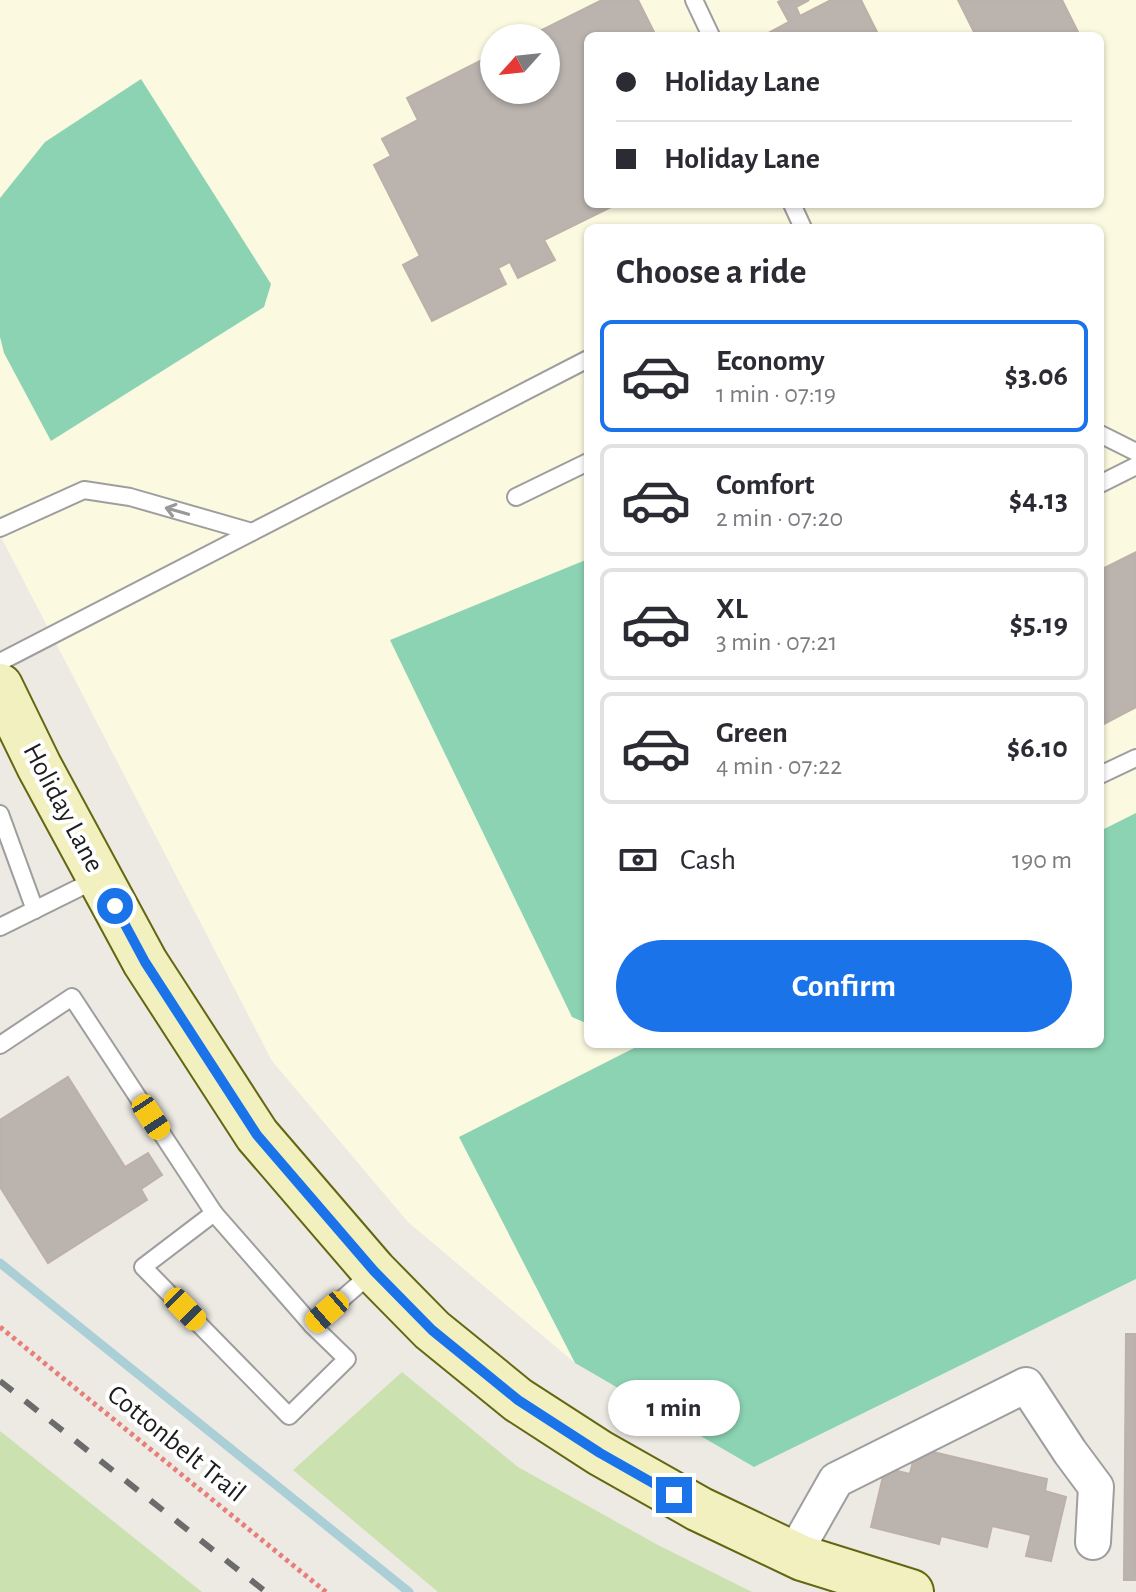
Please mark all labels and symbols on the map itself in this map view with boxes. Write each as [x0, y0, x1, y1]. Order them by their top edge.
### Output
north arrow [480, 24, 560, 104]
one-way arrow [165, 503, 191, 518]
street label: Holiday Lane [17, 739, 109, 877]
route start [97, 888, 133, 924]
car [128, 1090, 174, 1144]
car [160, 1283, 210, 1335]
car [301, 1287, 353, 1337]
callout: 1 min [608, 1379, 740, 1435]
street label: Cottonbelt Trail [102, 1380, 250, 1508]
route end [656, 1477, 692, 1513]

